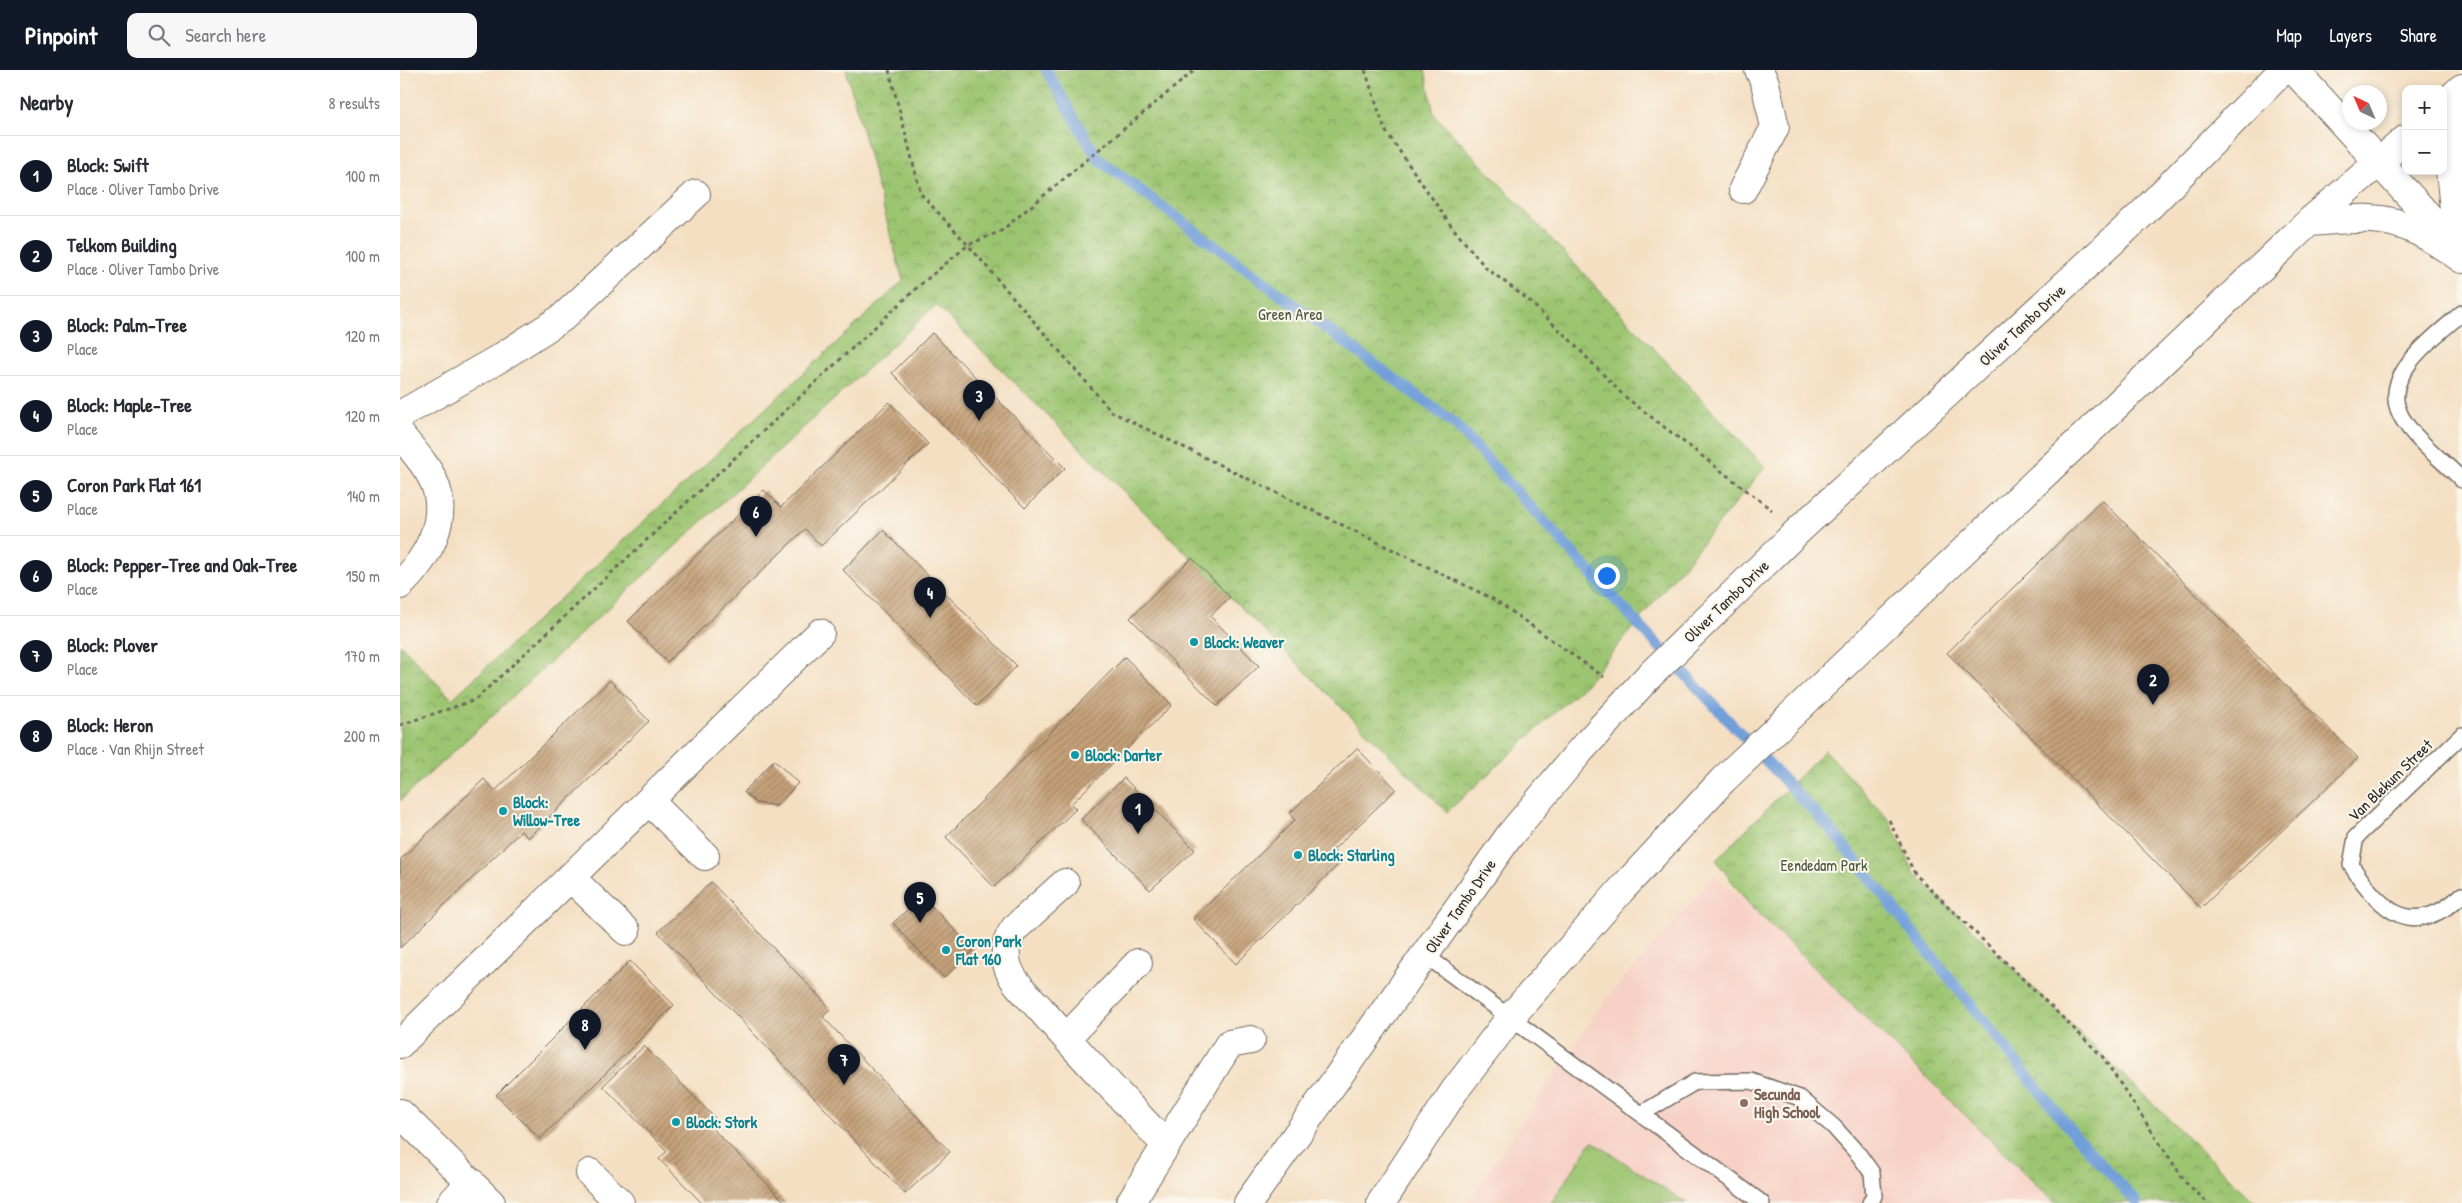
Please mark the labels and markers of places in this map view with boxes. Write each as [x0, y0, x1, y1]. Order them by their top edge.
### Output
pin: 3 [963, 380, 995, 421]
pin: 6 [740, 496, 772, 537]
pin: 4 [914, 577, 946, 618]
place label: Block: Weaver [1204, 631, 1285, 653]
marker: Block: Weaver [1188, 636, 1200, 648]
pin: 2 [2137, 664, 2169, 705]
place label: Block: Darter [1085, 744, 1163, 766]
marker: Block: Darter [1069, 749, 1081, 761]
place label: Block: Willow-Tree [513, 791, 581, 831]
pin: 1 [1122, 793, 1154, 834]
marker: Block: Willow-Tree [497, 805, 509, 817]
place label: Block: Starling [1308, 844, 1395, 867]
marker: Block: Starling [1292, 849, 1304, 861]
pin: 5 [904, 882, 936, 923]
place label: Coron Park Flat 160 [955, 930, 1022, 970]
marker: Coron Park Flat 160 [940, 944, 952, 956]
pin: 8 [569, 1009, 601, 1050]
pin: 7 [828, 1044, 860, 1085]
place label: Secunda High School [1754, 1083, 1821, 1124]
marker: Secunda High School [1738, 1097, 1750, 1109]
place label: Block: Stork [686, 1111, 758, 1133]
marker: Block: Stork [670, 1116, 682, 1128]

